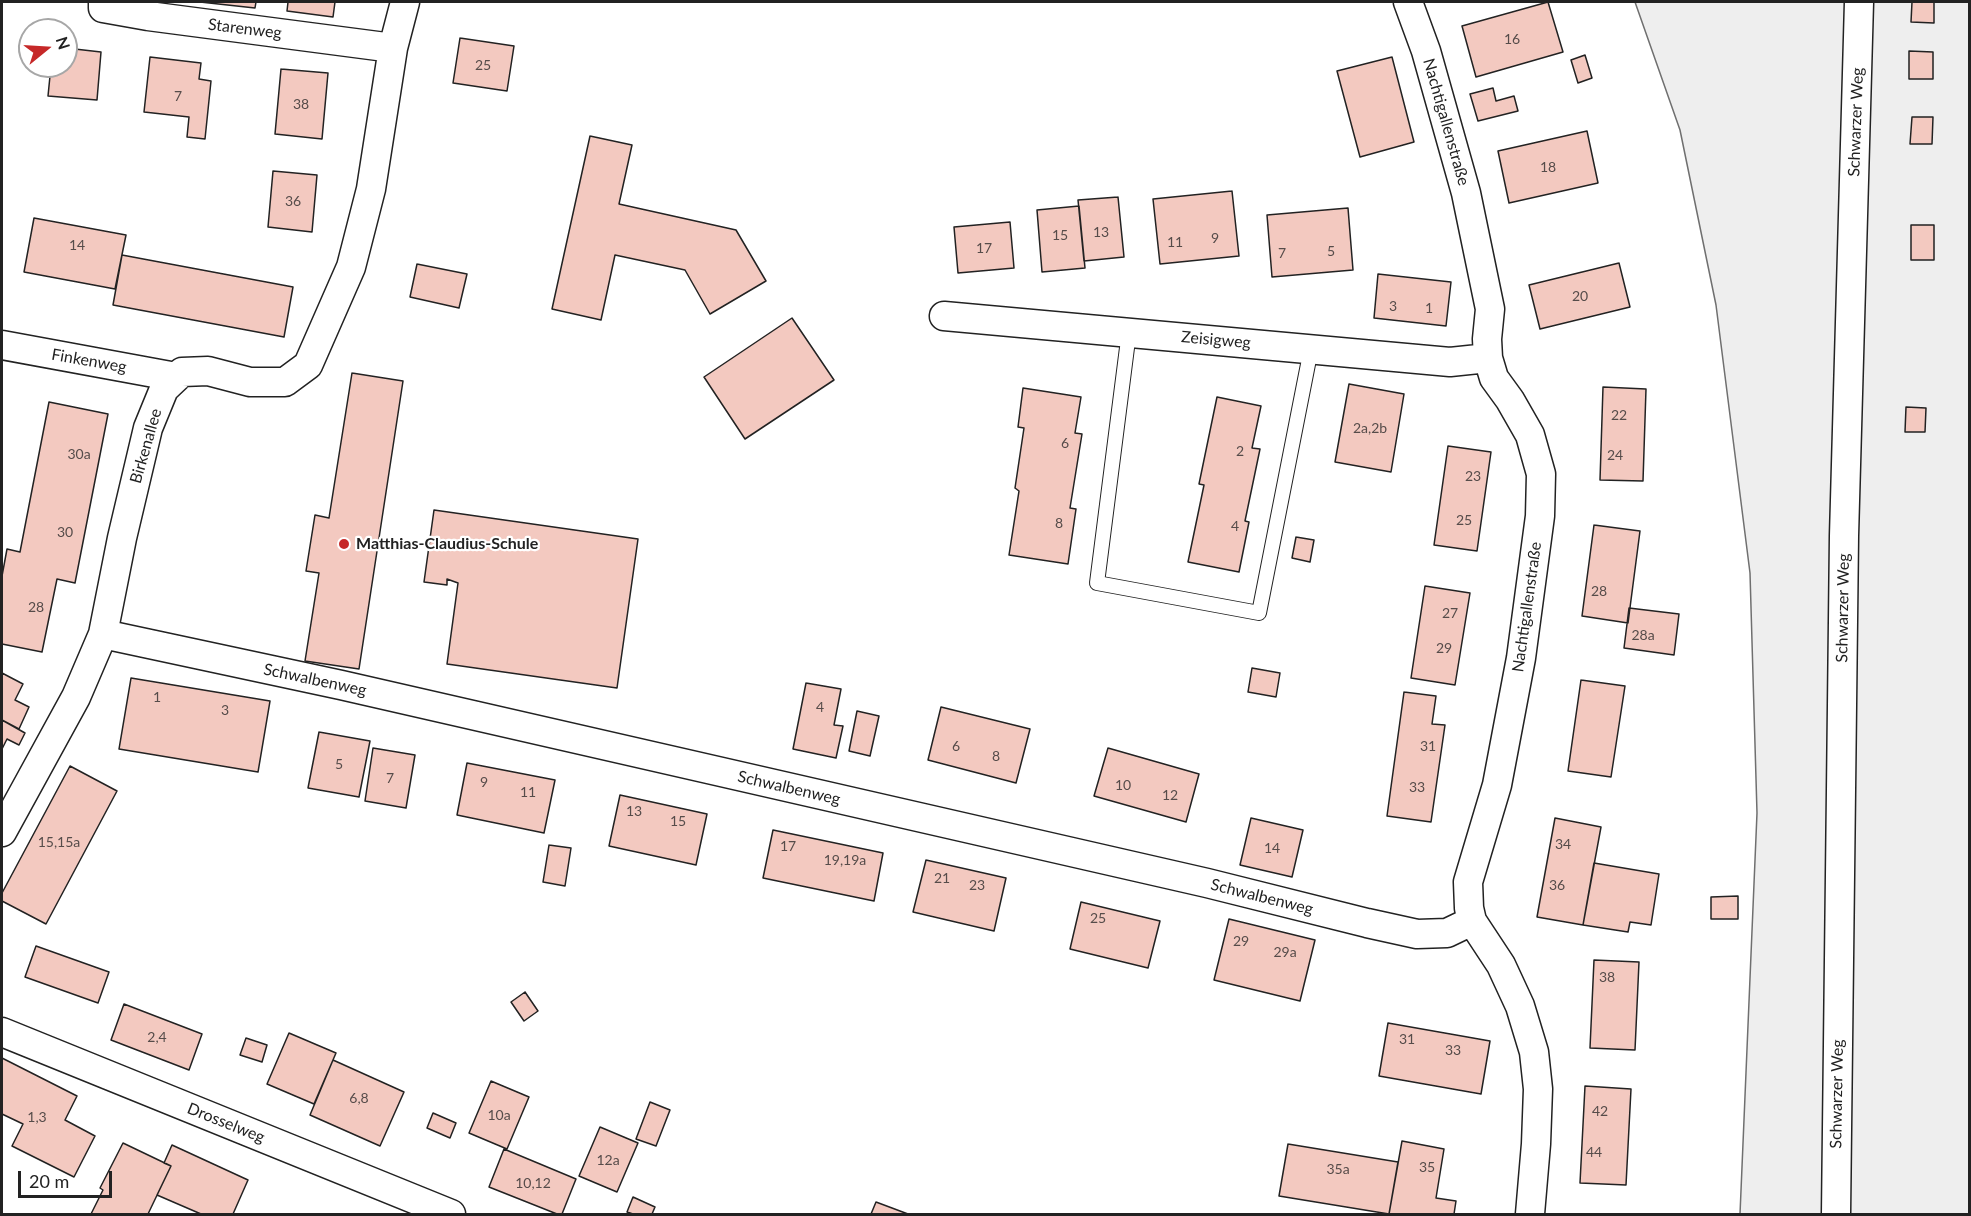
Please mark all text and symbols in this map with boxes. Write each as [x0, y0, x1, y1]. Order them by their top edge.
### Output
street label: Starenweg [207, 15, 283, 43]
north arrow [18, 18, 78, 78]
house number: 16 [1504, 31, 1520, 47]
text: N [53, 34, 75, 52]
street label: Nachtigallenstraße [1419, 56, 1473, 188]
house number: 25 [475, 57, 491, 73]
street label: Schwarzer Weg [1844, 67, 1868, 177]
house number: 7 [174, 88, 182, 104]
house number: 38 [293, 96, 309, 112]
house number: 18 [1540, 159, 1556, 175]
house number: 36 [285, 193, 301, 209]
house number: 13 [1093, 224, 1109, 240]
house number: 15 [1052, 227, 1068, 243]
house number: 9 [1211, 230, 1219, 246]
house number: 11 [1167, 234, 1183, 250]
house number: 14 [69, 237, 85, 253]
house number: 17 [976, 240, 992, 256]
house number: 5 [1327, 243, 1335, 259]
house number: 7 [1278, 245, 1286, 261]
house number: 20 [1572, 288, 1588, 304]
house number: 3 [1389, 298, 1397, 314]
house number: 1 [1425, 300, 1433, 316]
street label: Zeisigweg [1180, 327, 1252, 353]
street label: Finkenweg [50, 345, 128, 377]
street label: Birkenallee [126, 406, 166, 486]
house number: 22 [1611, 407, 1627, 423]
house number: 2a,2b [1353, 420, 1387, 436]
house number: 6 [1061, 435, 1069, 451]
house number: 2 [1236, 443, 1244, 459]
house number: 30a [67, 446, 91, 462]
house number: 24 [1607, 447, 1623, 463]
house number: 23 [1465, 468, 1481, 484]
house number: 25 [1456, 512, 1472, 528]
house number: 8 [1055, 515, 1063, 531]
house number: 4 [1231, 518, 1239, 534]
house number: 30 [57, 524, 73, 540]
place label: Matthias-Claudius-Schule [356, 534, 538, 554]
marker: Matthias-Claudius-Schule [337, 537, 351, 551]
street label: Nachtigallenstraße [1508, 541, 1546, 673]
street label: Schwarzer Weg [1832, 553, 1854, 663]
house number: 28 [1591, 583, 1607, 599]
house number: 28 [28, 599, 44, 615]
house number: 27 [1442, 605, 1458, 621]
house number: 28a [1631, 627, 1655, 643]
house number: 29 [1436, 640, 1452, 656]
street label: Schwalbenweg [262, 660, 368, 700]
house number: 1 [153, 689, 161, 705]
house number: 4 [816, 699, 824, 715]
house number: 3 [221, 702, 229, 718]
house number: 6 [952, 738, 960, 754]
house number: 31 [1420, 738, 1436, 754]
house number: 8 [992, 748, 1000, 764]
house number: 5 [335, 756, 343, 772]
street label: Schwalbenweg [736, 767, 842, 809]
house number: 7 [386, 770, 394, 786]
house number: 9 [480, 774, 488, 790]
house number: 10 [1115, 777, 1131, 793]
house number: 33 [1409, 779, 1425, 795]
house number: 11 [520, 784, 536, 800]
house number: 12 [1162, 787, 1178, 803]
house number: 13 [626, 803, 642, 819]
house number: 15 [670, 813, 686, 829]
house number: 15,15a [38, 834, 80, 850]
house number: 34 [1555, 836, 1571, 852]
house number: 17 [780, 838, 796, 854]
house number: 14 [1264, 840, 1280, 856]
house number: 19,19a [824, 852, 866, 868]
house number: 21 [934, 870, 950, 886]
street label: Schwalbenweg [1209, 875, 1315, 919]
house number: 23 [969, 877, 985, 893]
house number: 36 [1549, 877, 1565, 893]
house number: 25 [1090, 910, 1106, 926]
house number: 29 [1233, 933, 1249, 949]
house number: 29a [1273, 944, 1297, 960]
house number: 38 [1599, 969, 1615, 985]
house number: 2,4 [147, 1029, 167, 1045]
house number: 31 [1399, 1031, 1415, 1047]
street label: Schwarzer Weg [1826, 1039, 1848, 1149]
house number: 33 [1445, 1042, 1461, 1058]
house number: 6,8 [349, 1090, 369, 1106]
street label: Drosselweg [184, 1099, 268, 1147]
house number: 42 [1592, 1103, 1608, 1119]
house number: 10a [487, 1107, 511, 1123]
house number: 1,3 [27, 1109, 47, 1125]
house number: 44 [1586, 1144, 1602, 1160]
house number: 12a [596, 1152, 620, 1168]
scale bar [21, 1159, 116, 1197]
house number: 35 [1419, 1159, 1435, 1175]
house number: 35a [1326, 1161, 1350, 1177]
text: 20 m [29, 1170, 69, 1192]
house number: 10,12 [515, 1175, 551, 1191]

